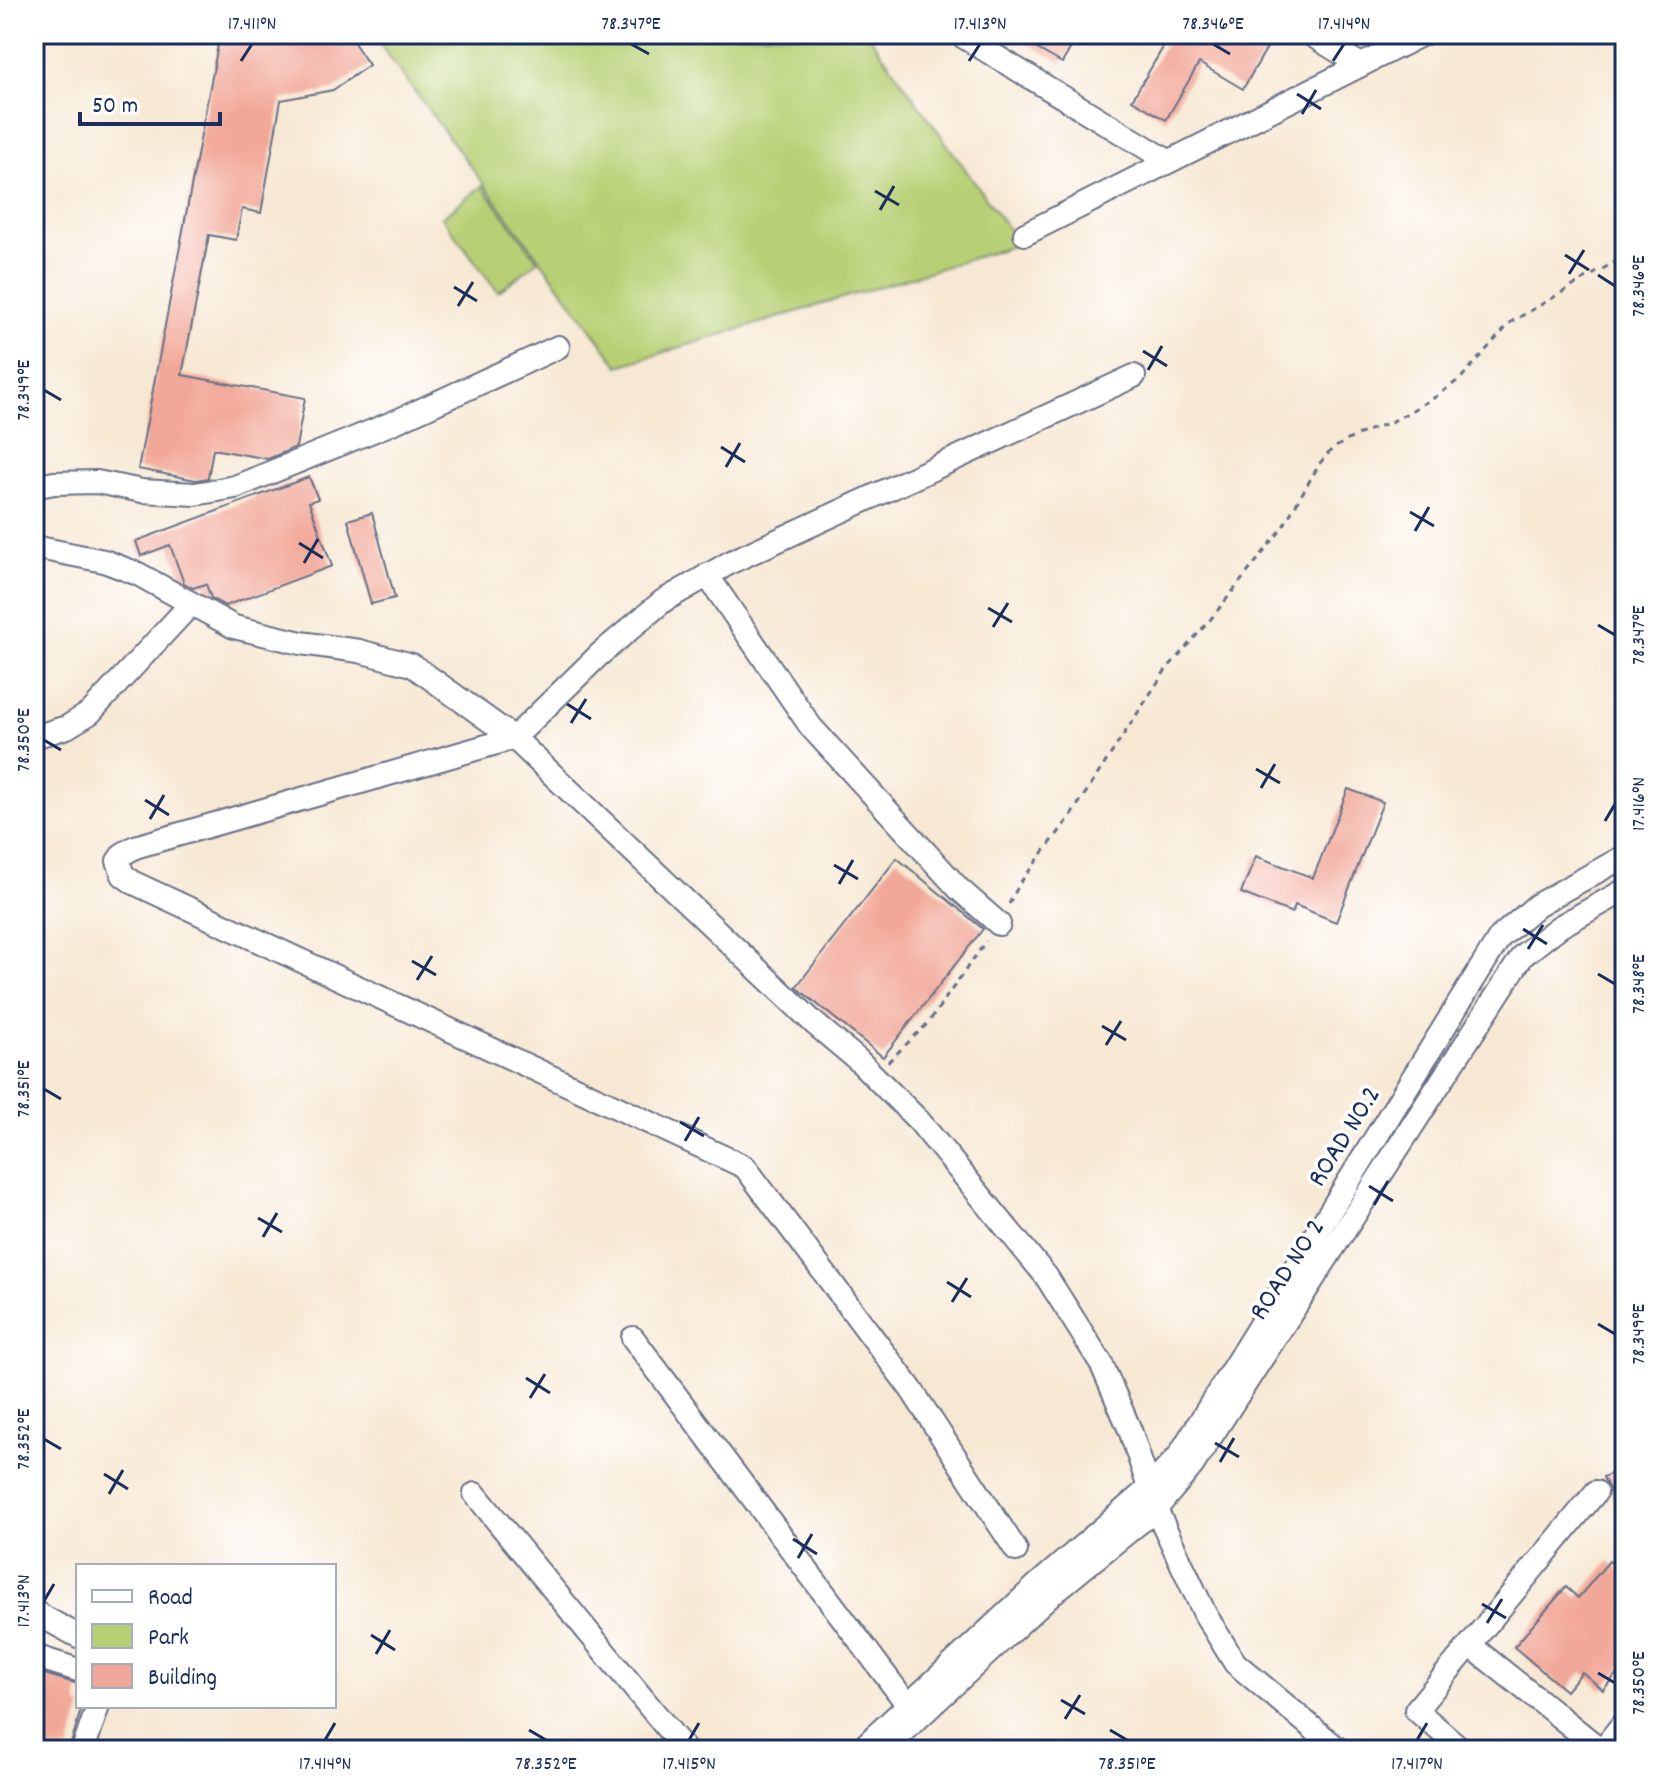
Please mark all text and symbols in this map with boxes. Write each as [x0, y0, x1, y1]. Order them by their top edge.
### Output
text: 17.411°N [228, 11, 276, 39]
text: 78.347°E [601, 11, 661, 39]
text: 17.413°N [953, 11, 1007, 39]
text: 78.346°E [1182, 11, 1244, 39]
text: 17.414°N [1318, 11, 1370, 39]
scale bar [80, 76, 220, 126]
text: 50 m [92, 90, 138, 124]
text: 78.346°E [1626, 255, 1654, 317]
text: 78.349°E [11, 360, 39, 420]
text: 78.347°E [1626, 605, 1654, 665]
text: 78.350°E [11, 708, 39, 772]
text: 17.416°N [1626, 777, 1654, 831]
text: 78.348°E [1626, 954, 1654, 1014]
text: 78.351°E [11, 1060, 39, 1118]
street label: ROAD NO.2 [1299, 1079, 1393, 1196]
street label: ROAD NO 2 [1241, 1212, 1337, 1330]
text: 78.349°E [1626, 1304, 1654, 1364]
text: 78.352°E [11, 1408, 39, 1470]
legend [76, 1564, 336, 1708]
text: 17.413°N [11, 1574, 39, 1628]
text: Road [148, 1582, 193, 1616]
text: Park [148, 1622, 189, 1656]
text: 78.350°E [1626, 1651, 1654, 1715]
text: Building [148, 1662, 217, 1696]
text: 17.414°N [299, 1751, 351, 1779]
text: 78.352°E [515, 1751, 577, 1779]
text: 17.415°N [662, 1751, 716, 1779]
text: 78.351°E [1098, 1751, 1156, 1779]
text: 17.417°N [1391, 1751, 1443, 1779]

